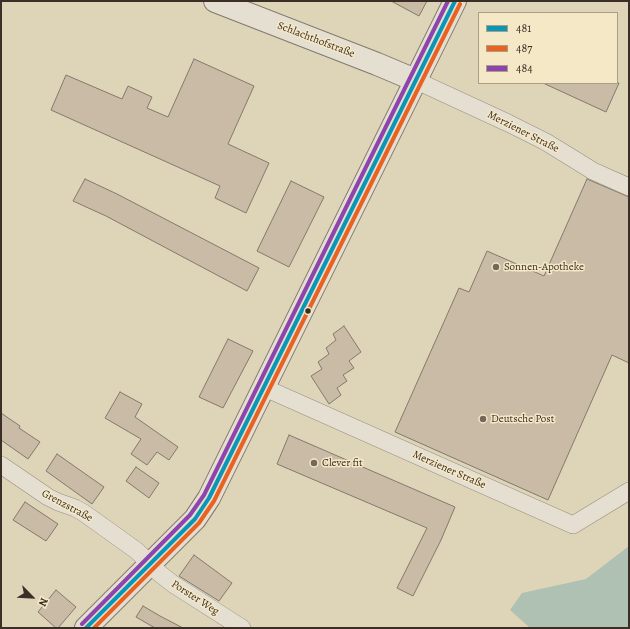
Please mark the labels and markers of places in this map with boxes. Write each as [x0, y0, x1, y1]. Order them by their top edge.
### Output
place label: Sonnen-Apotheke [504, 260, 584, 274]
marker: Sonnen-Apotheke [491, 262, 501, 272]
unlabelled marker [303, 306, 313, 316]
place label: Deutsche Post [491, 412, 554, 426]
marker: Deutsche Post [478, 414, 488, 424]
place label: Clever fit [322, 456, 363, 470]
marker: Clever fit [309, 458, 319, 468]

